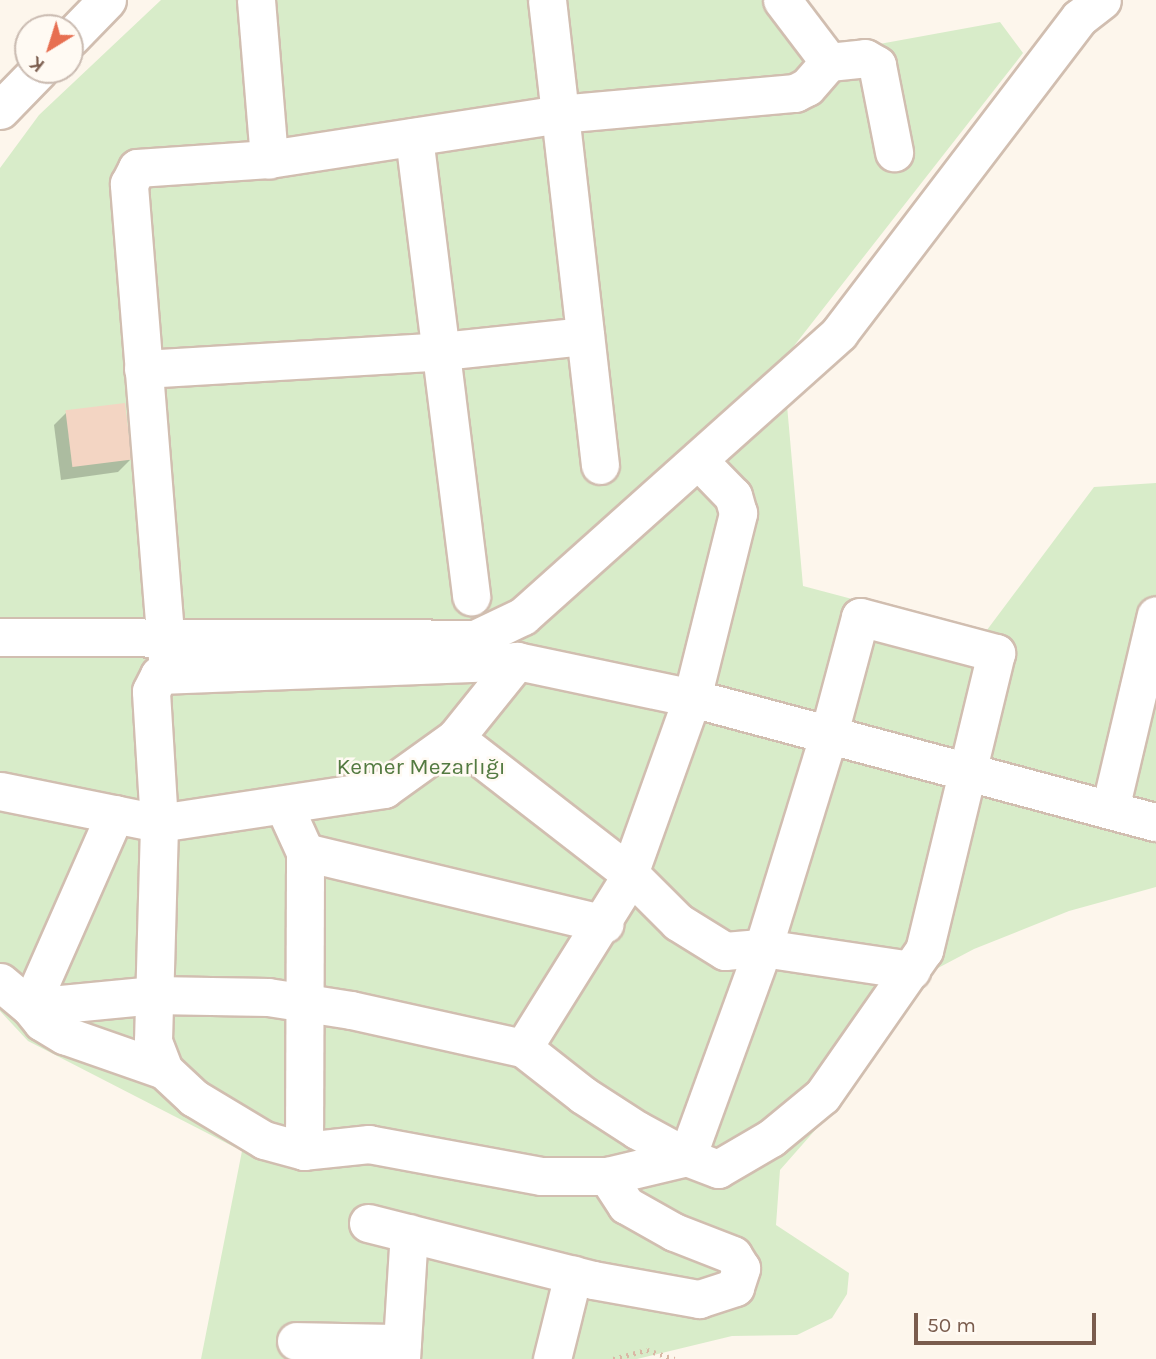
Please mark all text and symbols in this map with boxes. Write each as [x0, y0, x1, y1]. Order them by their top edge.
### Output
north arrow [14, 14, 84, 84]
text: K [26, 51, 49, 76]
park label: Kemer Mezarlığı [336, 753, 506, 781]
scale bar [918, 1300, 1100, 1344]
text: 50 m [927, 1313, 976, 1337]

